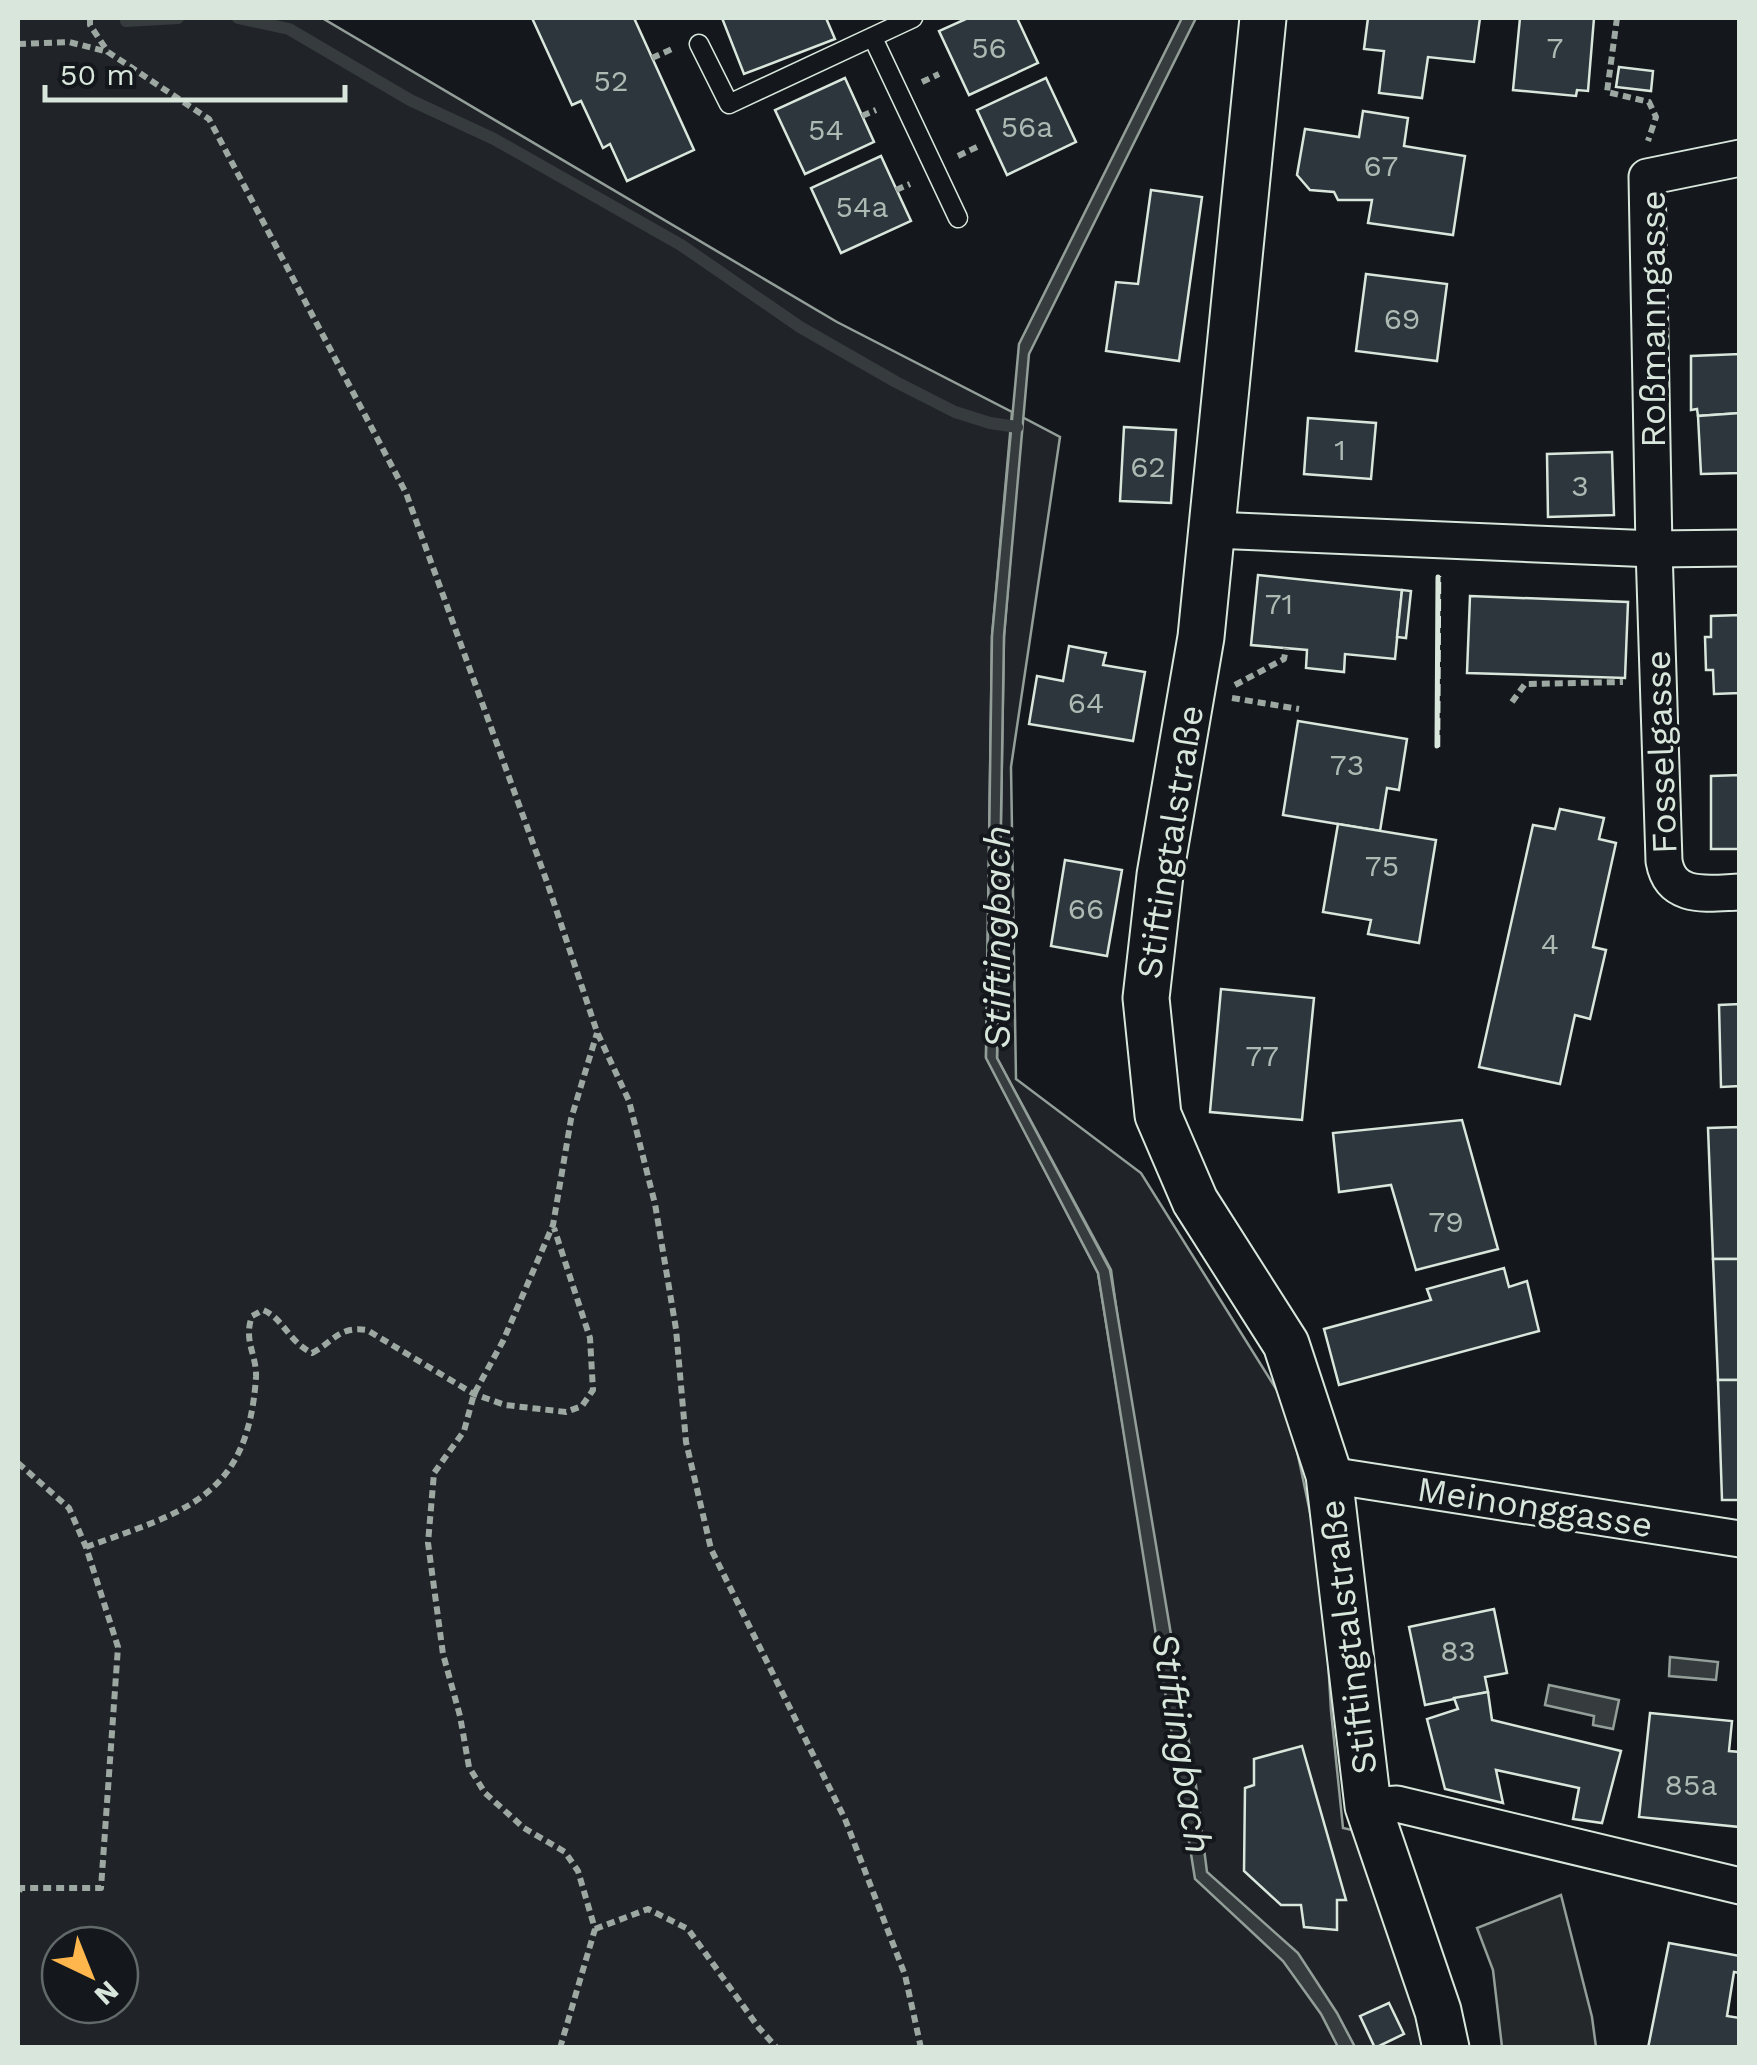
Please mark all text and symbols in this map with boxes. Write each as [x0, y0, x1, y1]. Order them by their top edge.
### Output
house number: 56 [971, 30, 1007, 65]
house number: 7 [1547, 30, 1563, 65]
scale bar [45, 40, 345, 102]
text: 50 m [60, 57, 135, 92]
house number: 52 [594, 63, 628, 98]
house number: 56a [1001, 109, 1053, 144]
house number: 54 [808, 112, 844, 147]
house number: 67 [1364, 148, 1398, 183]
house number: 54a [836, 189, 888, 224]
street label: Roßmanngasse [1632, 190, 1674, 448]
house number: 69 [1384, 301, 1420, 336]
house number: 1 [1334, 432, 1346, 467]
house number: 62 [1130, 449, 1166, 484]
house number: 3 [1571, 468, 1589, 503]
house number: 71 [1265, 586, 1293, 621]
street label: Fosselgasse [1636, 649, 1686, 855]
house number: 64 [1068, 685, 1104, 720]
street label: Stiftingtalstraße [1128, 702, 1212, 982]
house number: 73 [1330, 747, 1364, 782]
water label: Stiftingbach [975, 825, 1019, 1049]
house number: 75 [1365, 848, 1399, 883]
house number: 66 [1068, 891, 1104, 926]
house number: 4 [1541, 926, 1559, 961]
house number: 77 [1245, 1038, 1279, 1073]
house number: 79 [1428, 1204, 1464, 1239]
street label: Meinonggasse [1414, 1468, 1656, 1546]
street label: Stiftingtalstraße [1310, 1497, 1386, 1777]
water label: Stiftingbach [1143, 1629, 1221, 1857]
house number: 83 [1440, 1633, 1476, 1668]
house number: 85a [1665, 1767, 1717, 1802]
north arrow [40, 1925, 140, 2025]
text: N [88, 1974, 126, 2012]

